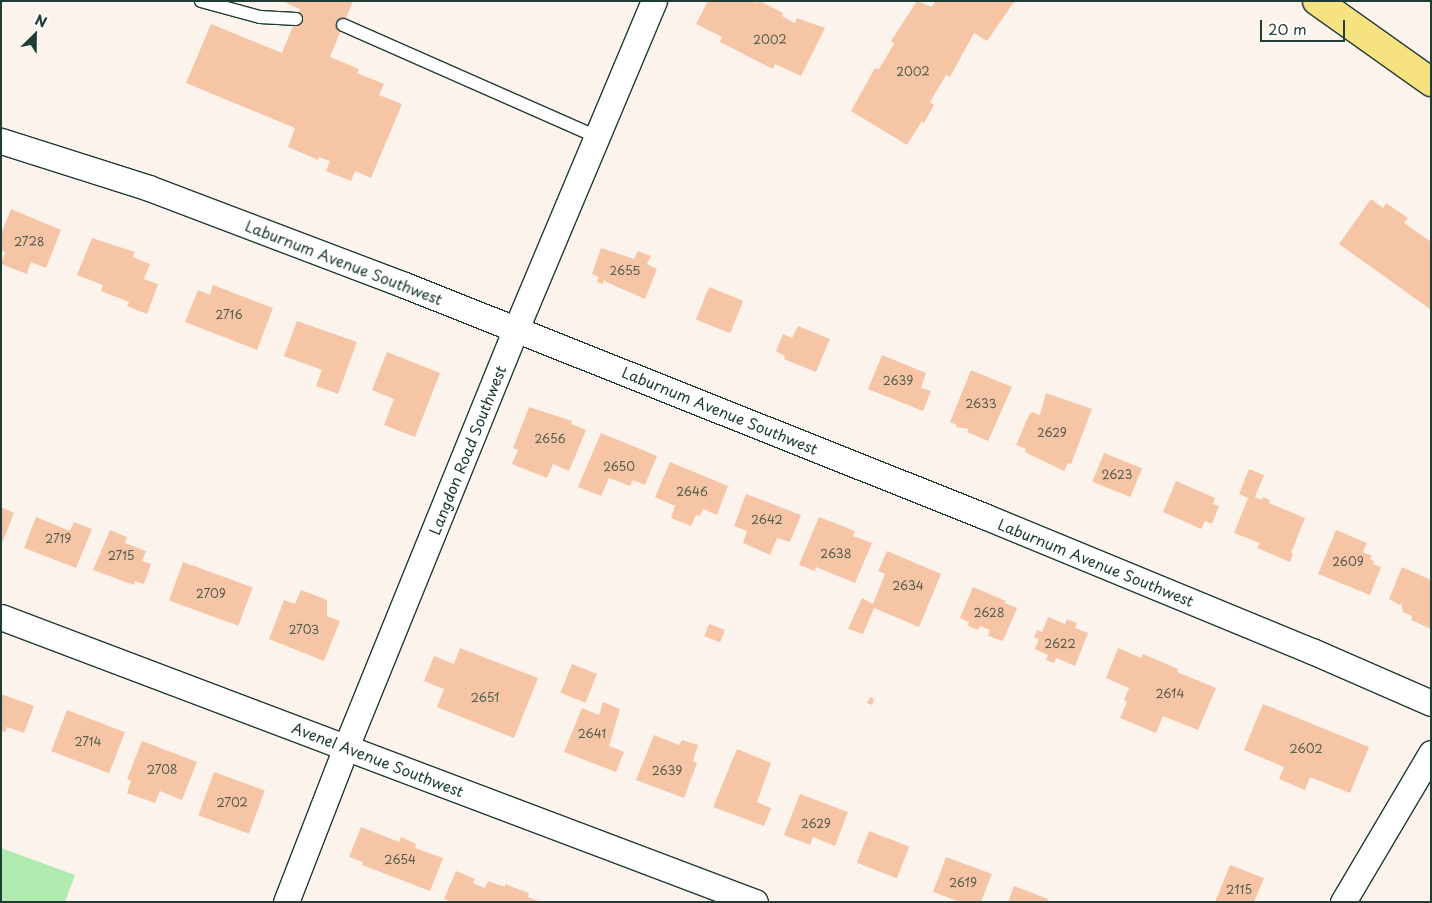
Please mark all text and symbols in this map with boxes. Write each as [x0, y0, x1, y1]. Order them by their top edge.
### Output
text: N [32, 9, 50, 33]
north arrow [10, 10, 60, 60]
scale bar [1262, 10, 1347, 42]
text: 20 m [1268, 17, 1307, 40]
house number: 2002 [753, 33, 787, 47]
house number: 2002 [896, 65, 930, 79]
street label: Laburnum Avenue Southwest [244, 216, 444, 308]
house number: 2728 [14, 235, 44, 249]
house number: 2655 [610, 264, 640, 278]
house number: 2716 [215, 308, 243, 322]
street label: Langdon Road Southwest [425, 362, 509, 538]
street label: Laburnum Avenue Southwest [620, 363, 820, 457]
house number: 2639 [883, 374, 913, 388]
house number: 2633 [965, 397, 997, 411]
house number: 2629 [1037, 426, 1067, 440]
house number: 2656 [534, 432, 566, 446]
house number: 2650 [603, 460, 635, 474]
house number: 2623 [1101, 468, 1133, 482]
house number: 2646 [676, 485, 708, 499]
house number: 2642 [751, 513, 783, 527]
street label: Laburnum Avenue Southwest [996, 515, 1196, 609]
house number: 2719 [45, 532, 71, 546]
house number: 2638 [820, 547, 852, 561]
house number: 2715 [107, 549, 135, 563]
house number: 2609 [1332, 555, 1364, 569]
house number: 2634 [892, 579, 924, 593]
house number: 2709 [196, 587, 226, 601]
house number: 2628 [973, 606, 1005, 620]
house number: 2703 [289, 623, 319, 637]
house number: 2622 [1044, 637, 1076, 651]
house number: 2614 [1156, 687, 1184, 701]
house number: 2651 [470, 691, 500, 705]
street label: Avenel Avenue Southwest [289, 718, 467, 800]
house number: 2641 [578, 727, 606, 741]
house number: 2714 [75, 735, 101, 749]
house number: 2602 [1289, 742, 1323, 756]
house number: 2708 [147, 763, 177, 777]
house number: 2639 [652, 764, 682, 778]
house number: 2702 [216, 796, 248, 810]
house number: 2629 [801, 817, 831, 831]
house number: 2654 [384, 853, 416, 867]
house number: 2619 [949, 876, 977, 890]
house number: 2115 [1226, 883, 1252, 897]

